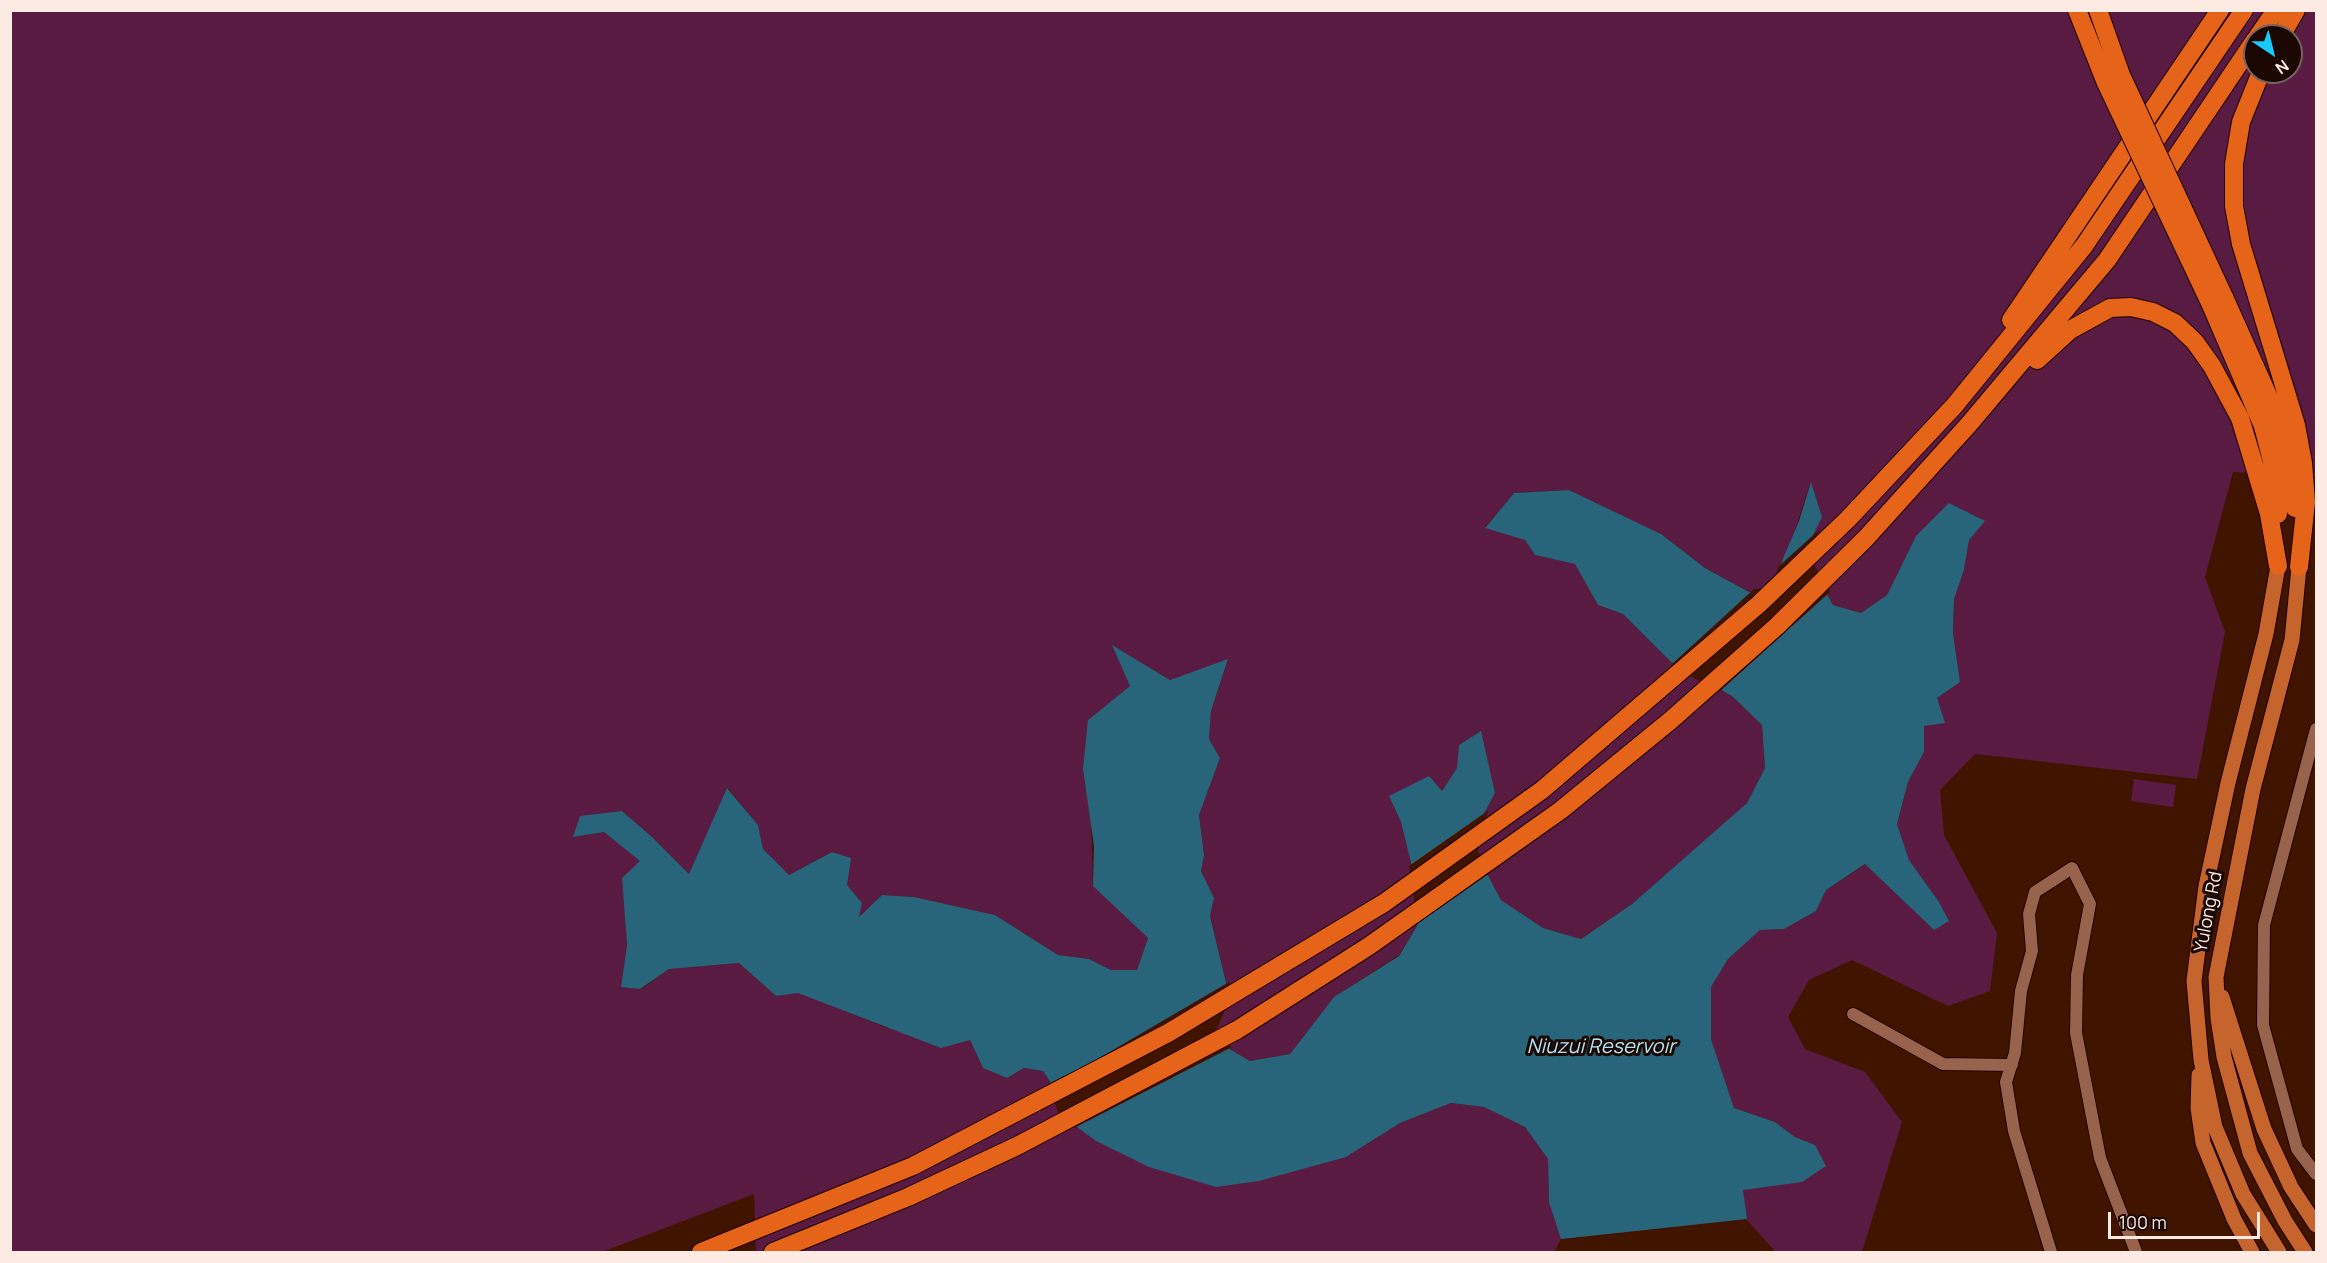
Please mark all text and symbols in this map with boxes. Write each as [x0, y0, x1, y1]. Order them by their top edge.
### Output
north arrow [2243, 24, 2303, 84]
text: N [2271, 55, 2293, 79]
street label: Yulong Rd [2191, 870, 2227, 954]
water label: Niuzui Reservoir [1527, 1035, 1675, 1059]
scale bar [2111, 1200, 2262, 1238]
text: 100 m [2119, 1210, 2167, 1234]

